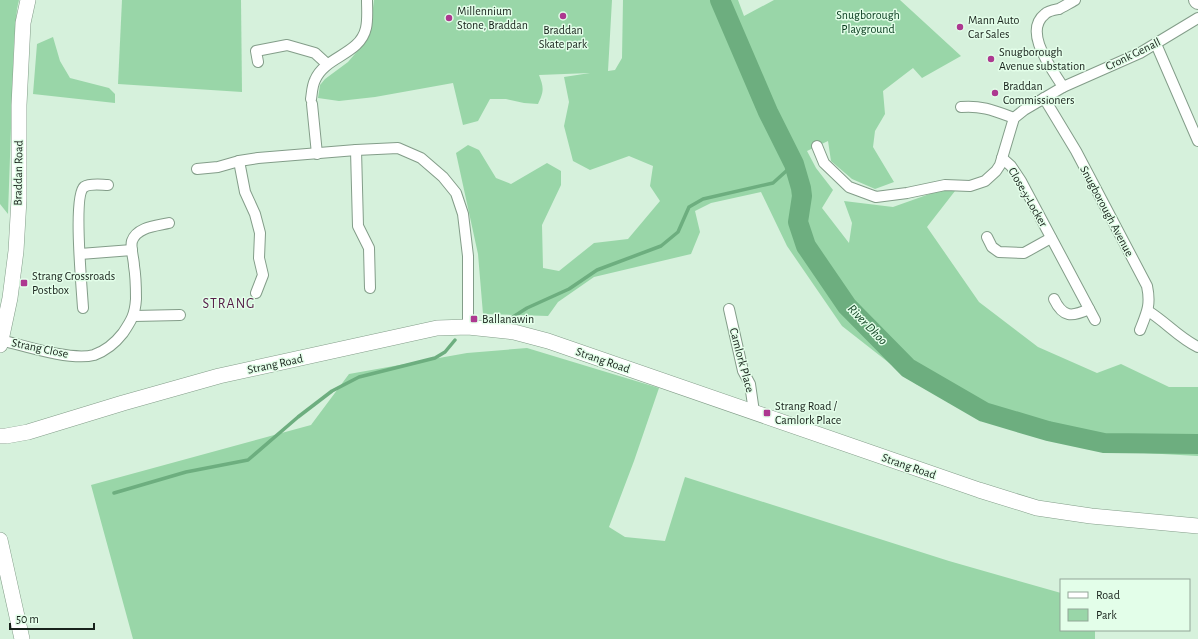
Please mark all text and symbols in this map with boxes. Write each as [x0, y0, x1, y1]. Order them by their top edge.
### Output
place label: Millennium Stone, Braddan [457, 5, 528, 31]
park label: Snugborough Playground [836, 9, 900, 36]
marker: Braddan Skate park [558, 11, 568, 21]
marker: Millennium Stone, Braddan [444, 13, 454, 23]
place label: Mann Auto Car Sales [968, 14, 1019, 40]
marker: Mann Auto Car Sales [955, 22, 965, 32]
place label: Braddan Skate park [539, 24, 588, 50]
street label: Cronk Genall [1104, 36, 1162, 72]
place label: Snugborough Avenue substation [999, 46, 1085, 72]
marker: Snugborough Avenue substation [986, 54, 996, 64]
place label: Braddan Commissioners [1003, 80, 1074, 106]
marker: Braddan Commissioners [990, 88, 1000, 98]
street label: Braddan Road [11, 140, 25, 206]
street label: Snugborough Avenue [1078, 164, 1136, 258]
street label: Close-y-Locker [1005, 165, 1050, 229]
place label: Strang Crossroads Postbox [32, 270, 115, 296]
marker: Strang Crossroads Postbox [19, 278, 29, 288]
district label: STRANG [203, 297, 255, 311]
water label: River Dhoo [845, 302, 889, 348]
place label: Ballanawin [482, 313, 534, 325]
marker: Ballanawin [469, 314, 479, 324]
street label: Camlork Place [728, 326, 756, 394]
street label: Strang Close [11, 336, 69, 360]
street label: Strang Road [574, 345, 632, 375]
street label: Strang Road [246, 352, 304, 376]
place label: Strang Road / Camlork Place [775, 400, 841, 426]
marker: Strang Road / Camlork Place [762, 408, 772, 418]
street label: Strang Road [880, 451, 938, 481]
legend [1060, 579, 1190, 631]
text: Road [1096, 589, 1120, 601]
scale bar [10, 605, 94, 631]
text: Park [1096, 609, 1117, 621]
text: 50 m [16, 613, 39, 625]

